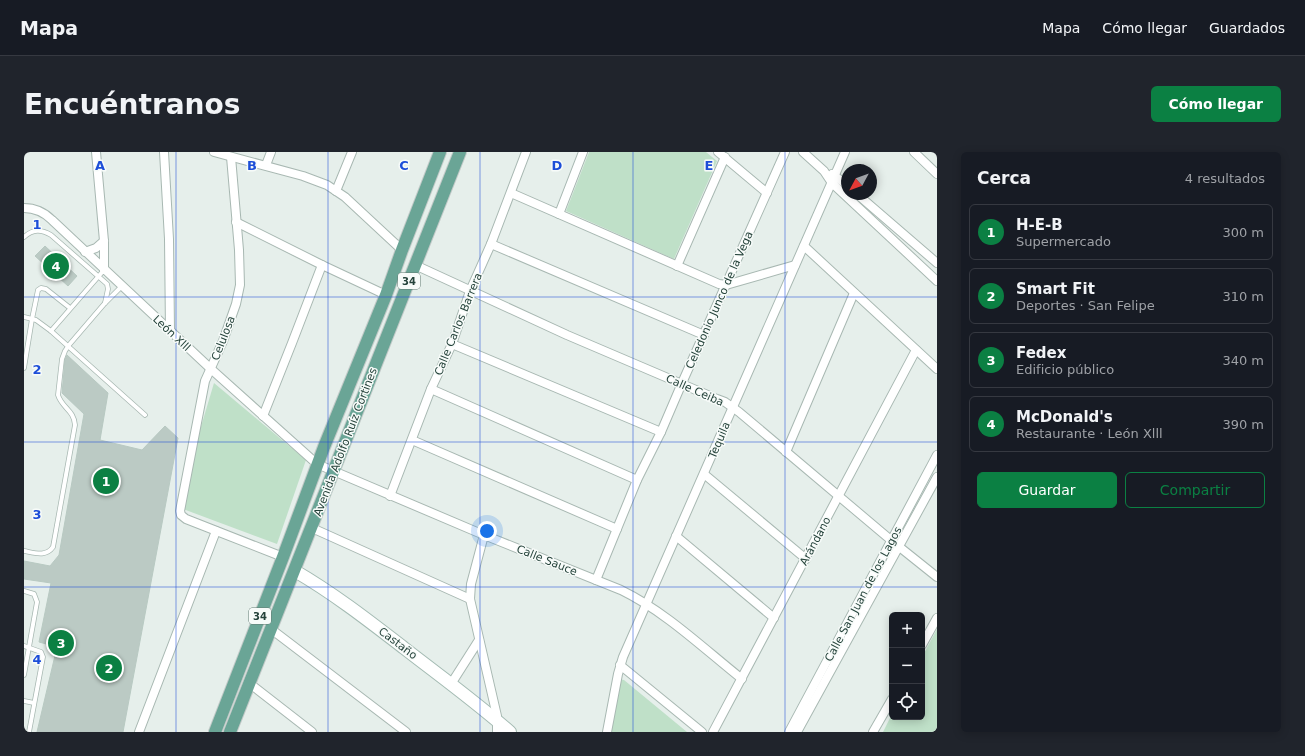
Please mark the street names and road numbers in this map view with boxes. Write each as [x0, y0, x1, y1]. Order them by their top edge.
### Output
street label: Celedonio Junco de la Vega [683, 229, 756, 371]
street label: Calle Carlos Barrera [432, 271, 485, 377]
road number: 34 [398, 273, 420, 289]
street label: León Xlll [150, 313, 193, 354]
street label: Celulosa [209, 314, 238, 362]
street label: Avenida Adolfo Ruíz Cortines [311, 366, 380, 518]
street label: Calle Ceiba [664, 372, 726, 409]
street label: Tequila [706, 420, 733, 461]
street label: Arándano [797, 514, 834, 568]
street label: Calle San Juan de los Lagos [822, 524, 905, 664]
street label: Calle Sauce [515, 542, 579, 579]
road number: 34 [249, 608, 271, 624]
street label: Castaño [376, 625, 420, 662]

